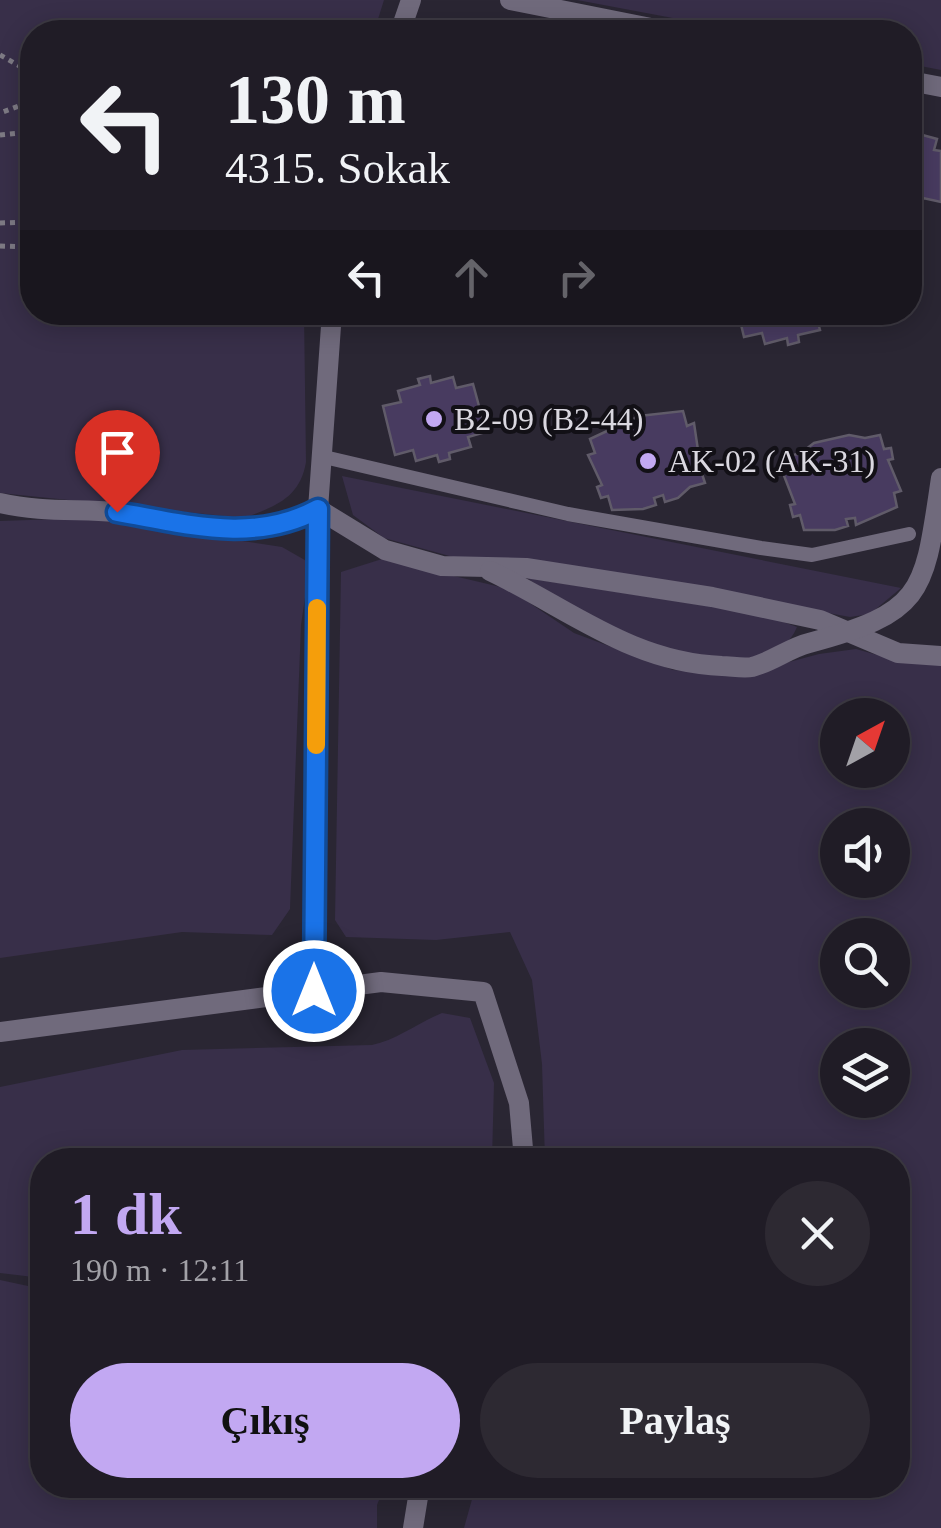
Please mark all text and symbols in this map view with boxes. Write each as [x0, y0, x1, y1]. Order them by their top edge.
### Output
icon: left [60, 60, 190, 190]
text: 130 m [225, 61, 406, 138]
text: 4315. Sokak [225, 143, 450, 193]
icon: left [339, 250, 394, 305]
icon: ahead [444, 250, 499, 305]
icon: right [549, 250, 604, 305]
place label: B2-09 (B2-44) [454, 401, 643, 437]
marker: B2-09 (B2-44) [423, 408, 445, 430]
pin [75, 410, 160, 513]
icon: arrive [90, 425, 145, 480]
place label: AK-02 (AK-31) [668, 443, 875, 479]
marker: AK-02 (AK-31) [637, 450, 659, 472]
north arrow [820, 698, 910, 788]
map controls [820, 698, 910, 1118]
button: sound [820, 808, 910, 898]
button: search [820, 918, 910, 1008]
position arrow [262, 939, 366, 1043]
button: layers [820, 1028, 910, 1118]
text: 1 dk [70, 1181, 182, 1247]
button: close [765, 1181, 870, 1286]
text: 190 m · 12:11 [70, 1252, 249, 1288]
button: Çıkış [70, 1363, 460, 1478]
button: Paylaş [480, 1363, 870, 1478]

